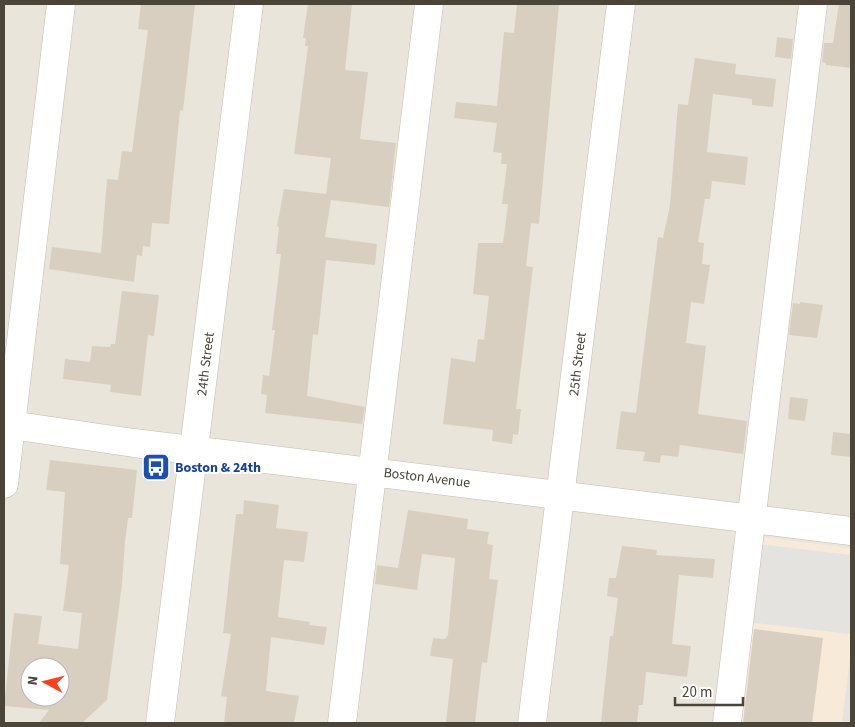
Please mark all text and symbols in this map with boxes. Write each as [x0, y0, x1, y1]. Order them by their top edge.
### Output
street label: 24th Street [192, 331, 220, 397]
street label: 25th Street [564, 331, 592, 397]
bus stop icon: Boston & 24th [141, 452, 171, 482]
place label: Boston & 24th [175, 458, 261, 478]
street label: Boston Avenue [382, 463, 471, 493]
north arrow [20, 657, 70, 707]
scale bar [675, 674, 742, 706]
text: N [23, 675, 44, 686]
text: 20 m [682, 682, 712, 703]

